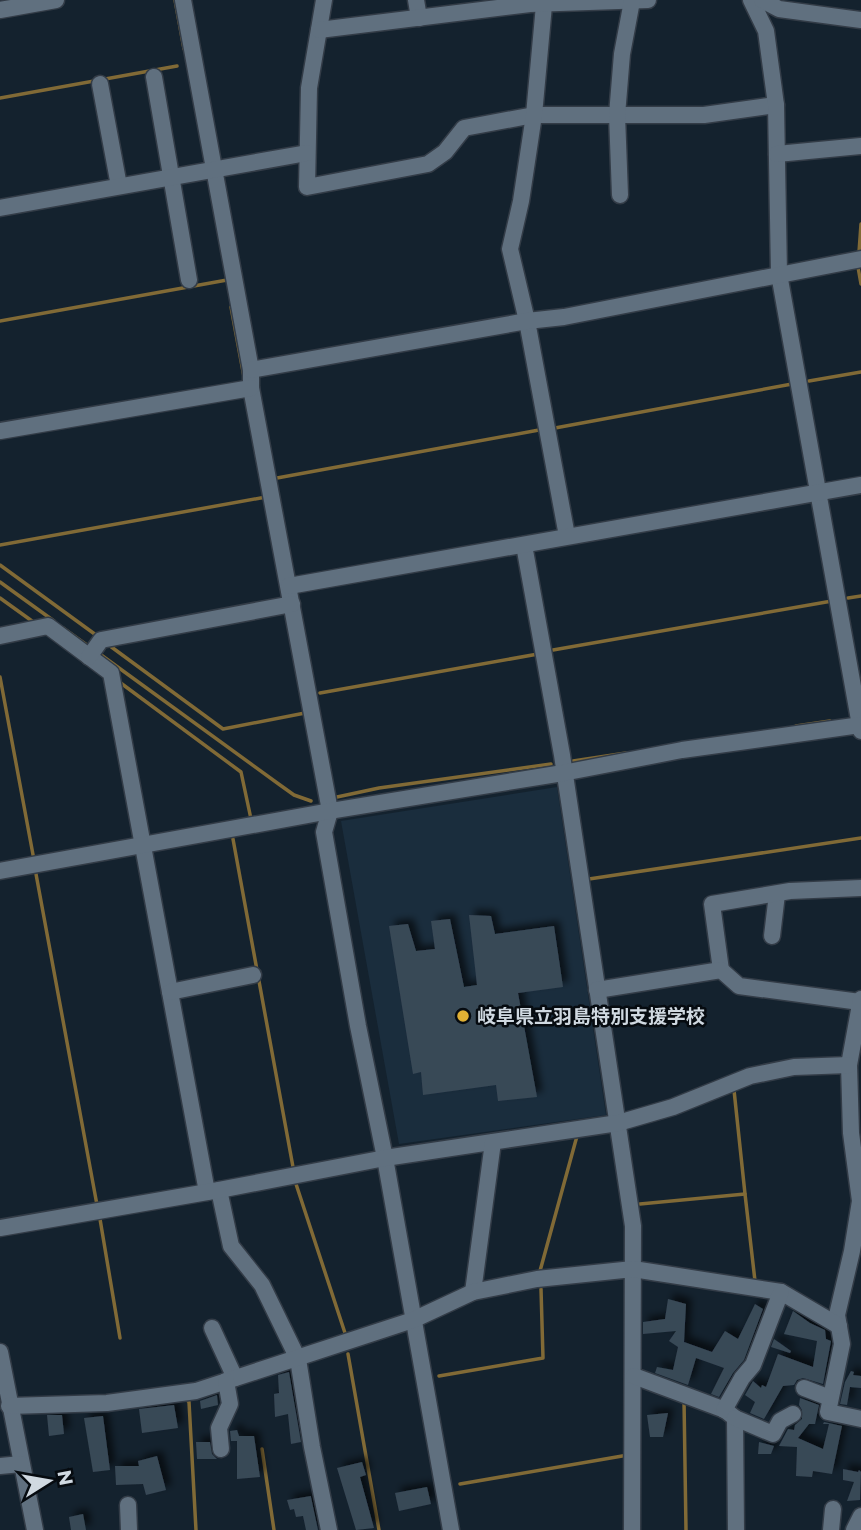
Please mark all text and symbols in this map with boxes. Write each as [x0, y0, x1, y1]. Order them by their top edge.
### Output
place label: 岐阜県立羽島特別支援学校 [477, 1005, 705, 1028]
marker: 岐阜県立羽島特別支援学校 [455, 1008, 471, 1024]
north arrow [14, 1446, 84, 1516]
text: N [52, 1468, 78, 1488]

